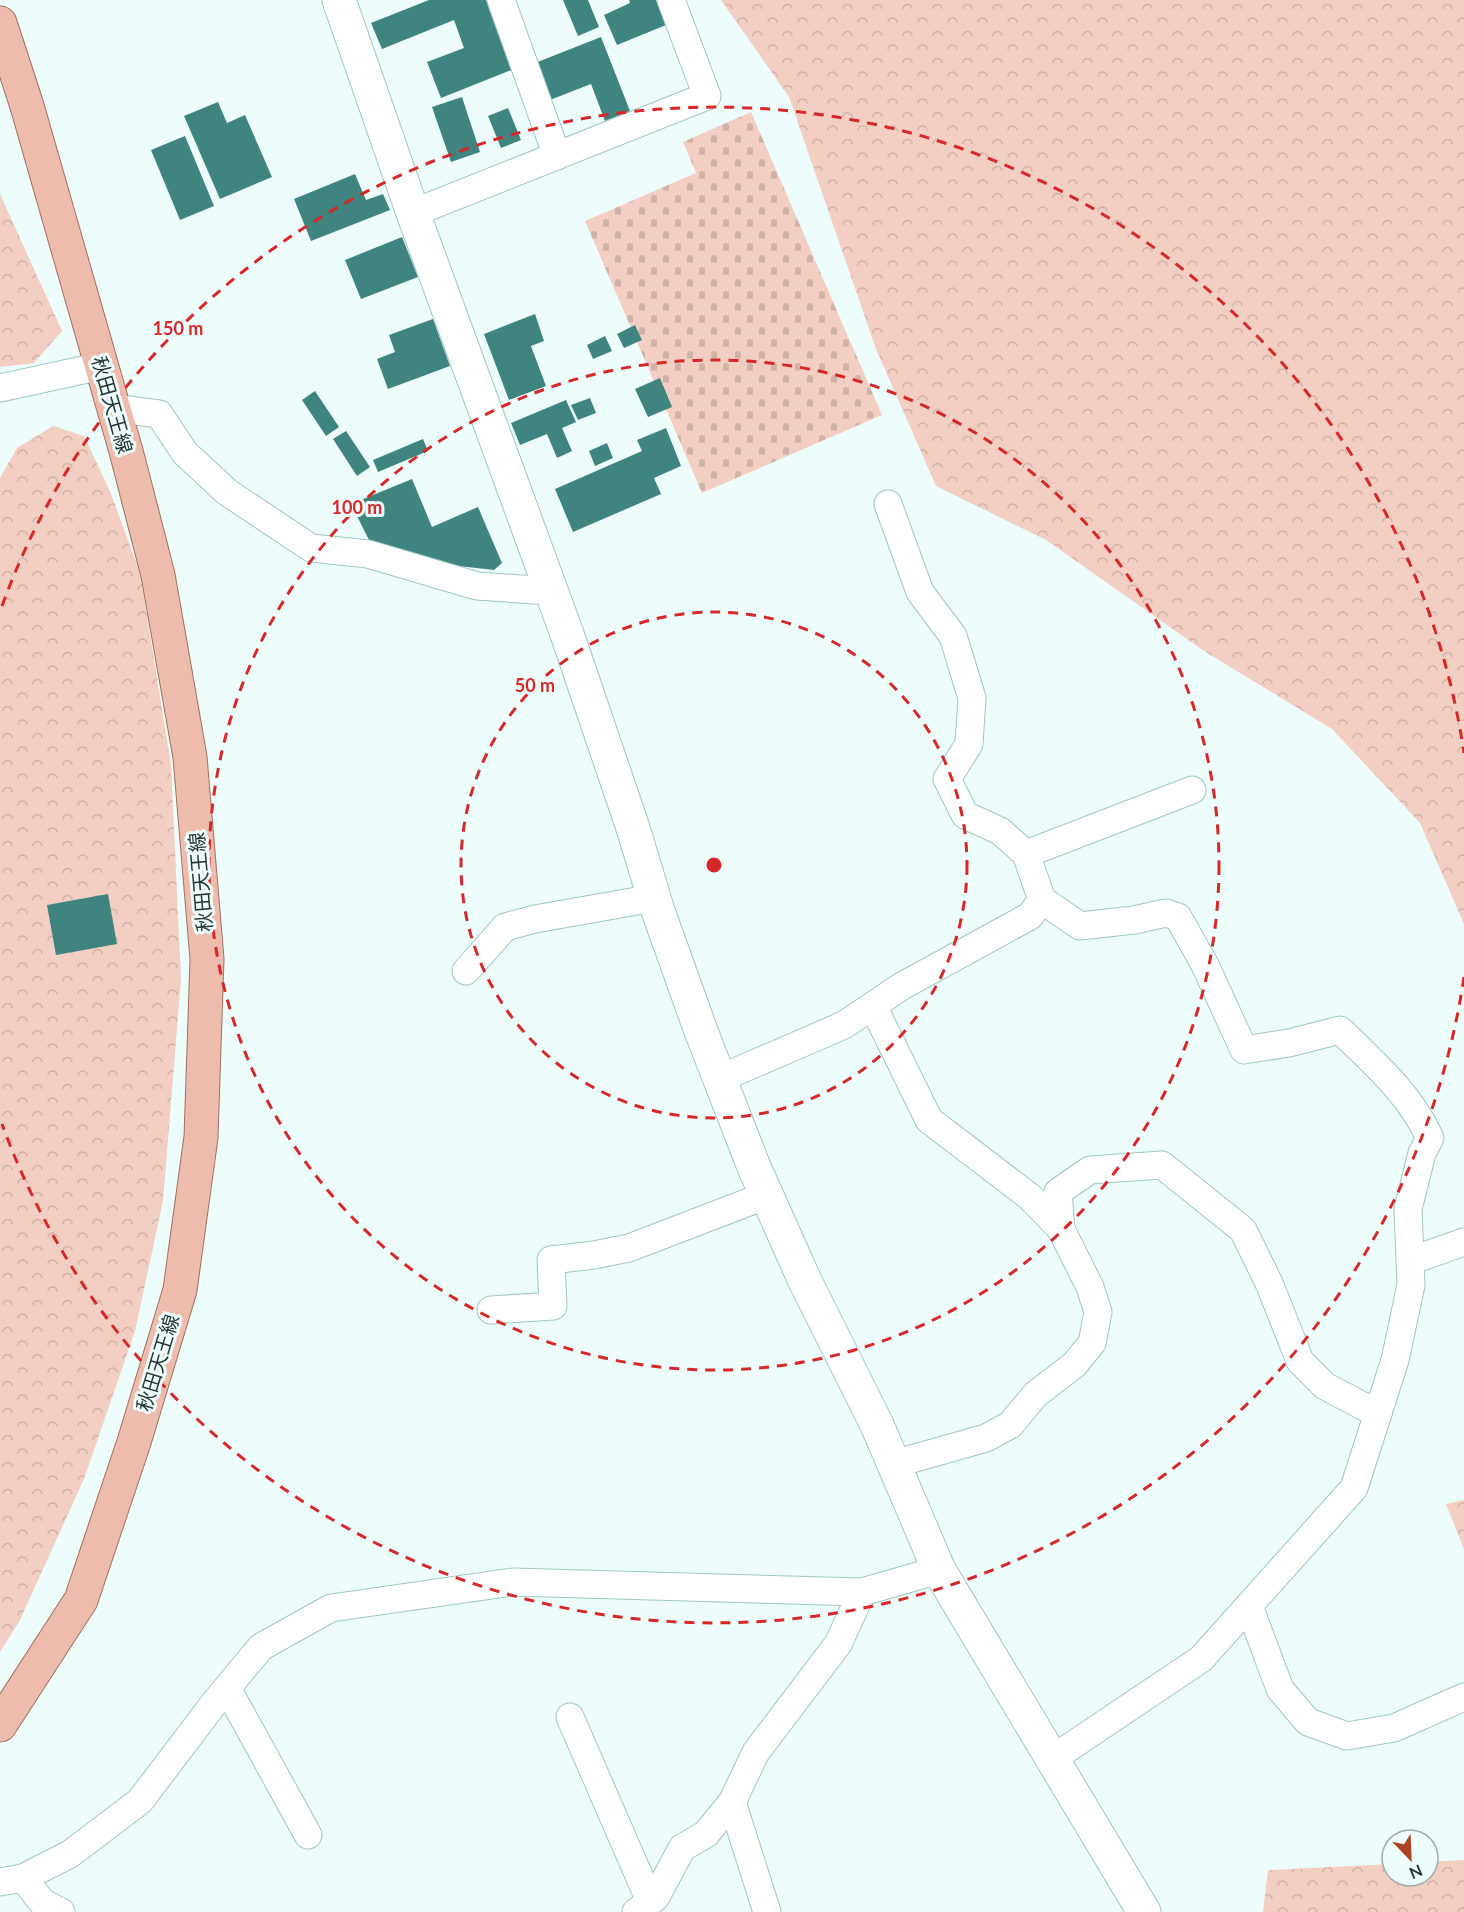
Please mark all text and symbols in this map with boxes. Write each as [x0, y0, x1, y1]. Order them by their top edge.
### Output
text: 150 m [153, 317, 203, 339]
street label: 秋田天王線 [88, 353, 138, 456]
text: 100 m [332, 496, 382, 518]
text: 50 m [515, 674, 555, 696]
street label: 秋田天王線 [184, 831, 216, 933]
centre of rings [704, 855, 724, 875]
street label: 秋田天王線 [131, 1311, 183, 1414]
north arrow [1380, 1828, 1440, 1888]
text: N [1407, 1861, 1425, 1883]

